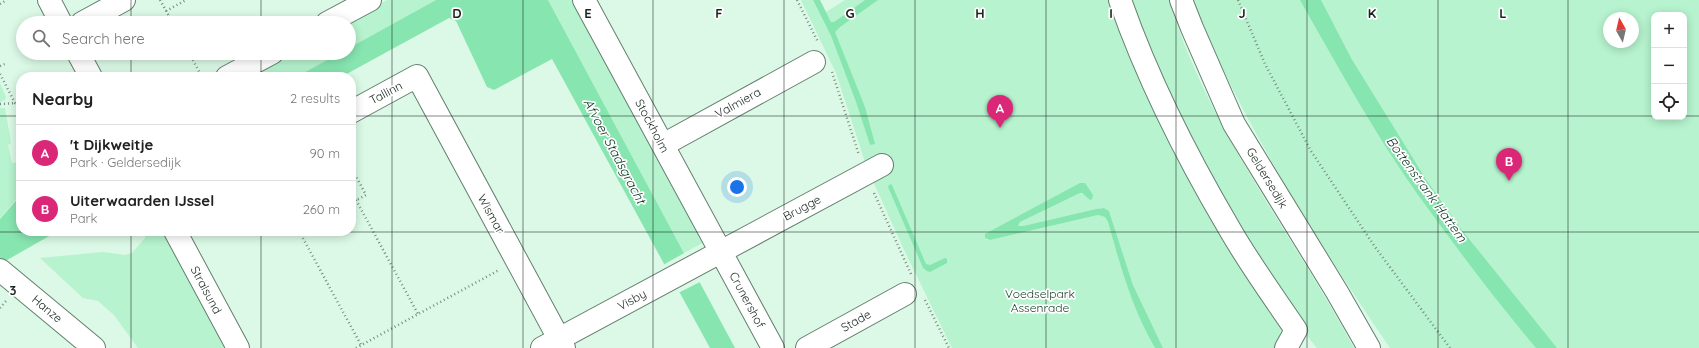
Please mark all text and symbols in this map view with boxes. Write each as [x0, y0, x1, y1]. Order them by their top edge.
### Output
text: D [452, 5, 462, 21]
text: E [584, 5, 592, 21]
text: F [715, 5, 723, 21]
text: G [845, 5, 855, 21]
text: H [975, 5, 985, 21]
text: I [1109, 5, 1113, 21]
text: J [1238, 5, 1246, 21]
text: K [1368, 5, 1377, 21]
text: L [1499, 5, 1507, 21]
north arrow [1603, 12, 1639, 48]
map controls [1651, 12, 1687, 120]
button: + [1651, 12, 1687, 48]
search box [16, 16, 356, 60]
icon: search [30, 27, 52, 49]
text: Search here [62, 29, 145, 48]
button: − [1651, 48, 1687, 84]
street label: Tallinn [367, 78, 405, 107]
street label: Valmiera [712, 84, 763, 121]
button: locate [1651, 84, 1687, 120]
text: Nearby [32, 88, 93, 109]
text: 2 results [290, 90, 340, 106]
pin: A [987, 95, 1013, 128]
water label: Afvoer Stadsgracht [581, 96, 650, 208]
street label: Stockholm [632, 96, 673, 155]
water label: Bottenstrank Hattem [1383, 133, 1471, 246]
text: 't Dijkweitje [70, 135, 153, 154]
text: A [41, 145, 49, 161]
text: 90 m [310, 145, 340, 161]
street label: Geldersedijk [1243, 145, 1291, 211]
pin: B [1496, 148, 1522, 181]
text: Park · Geldersedijk [70, 154, 181, 170]
your location [727, 177, 747, 197]
text: Uiterwaarden IJssel [70, 191, 214, 210]
street label: Wismar [475, 191, 509, 236]
street label: Brugge [780, 191, 823, 224]
text: B [41, 201, 49, 217]
text: 260 m [303, 201, 340, 217]
text: Park [70, 210, 98, 226]
street label: Stralsund [188, 263, 225, 316]
street label: Crunershof [726, 269, 769, 331]
text: 3 [10, 282, 17, 298]
street label: Visby [615, 286, 649, 313]
park label: Voedselpark Assenrade [1005, 286, 1075, 315]
street label: Hanze [29, 292, 66, 326]
street label: Stade [838, 306, 874, 335]

